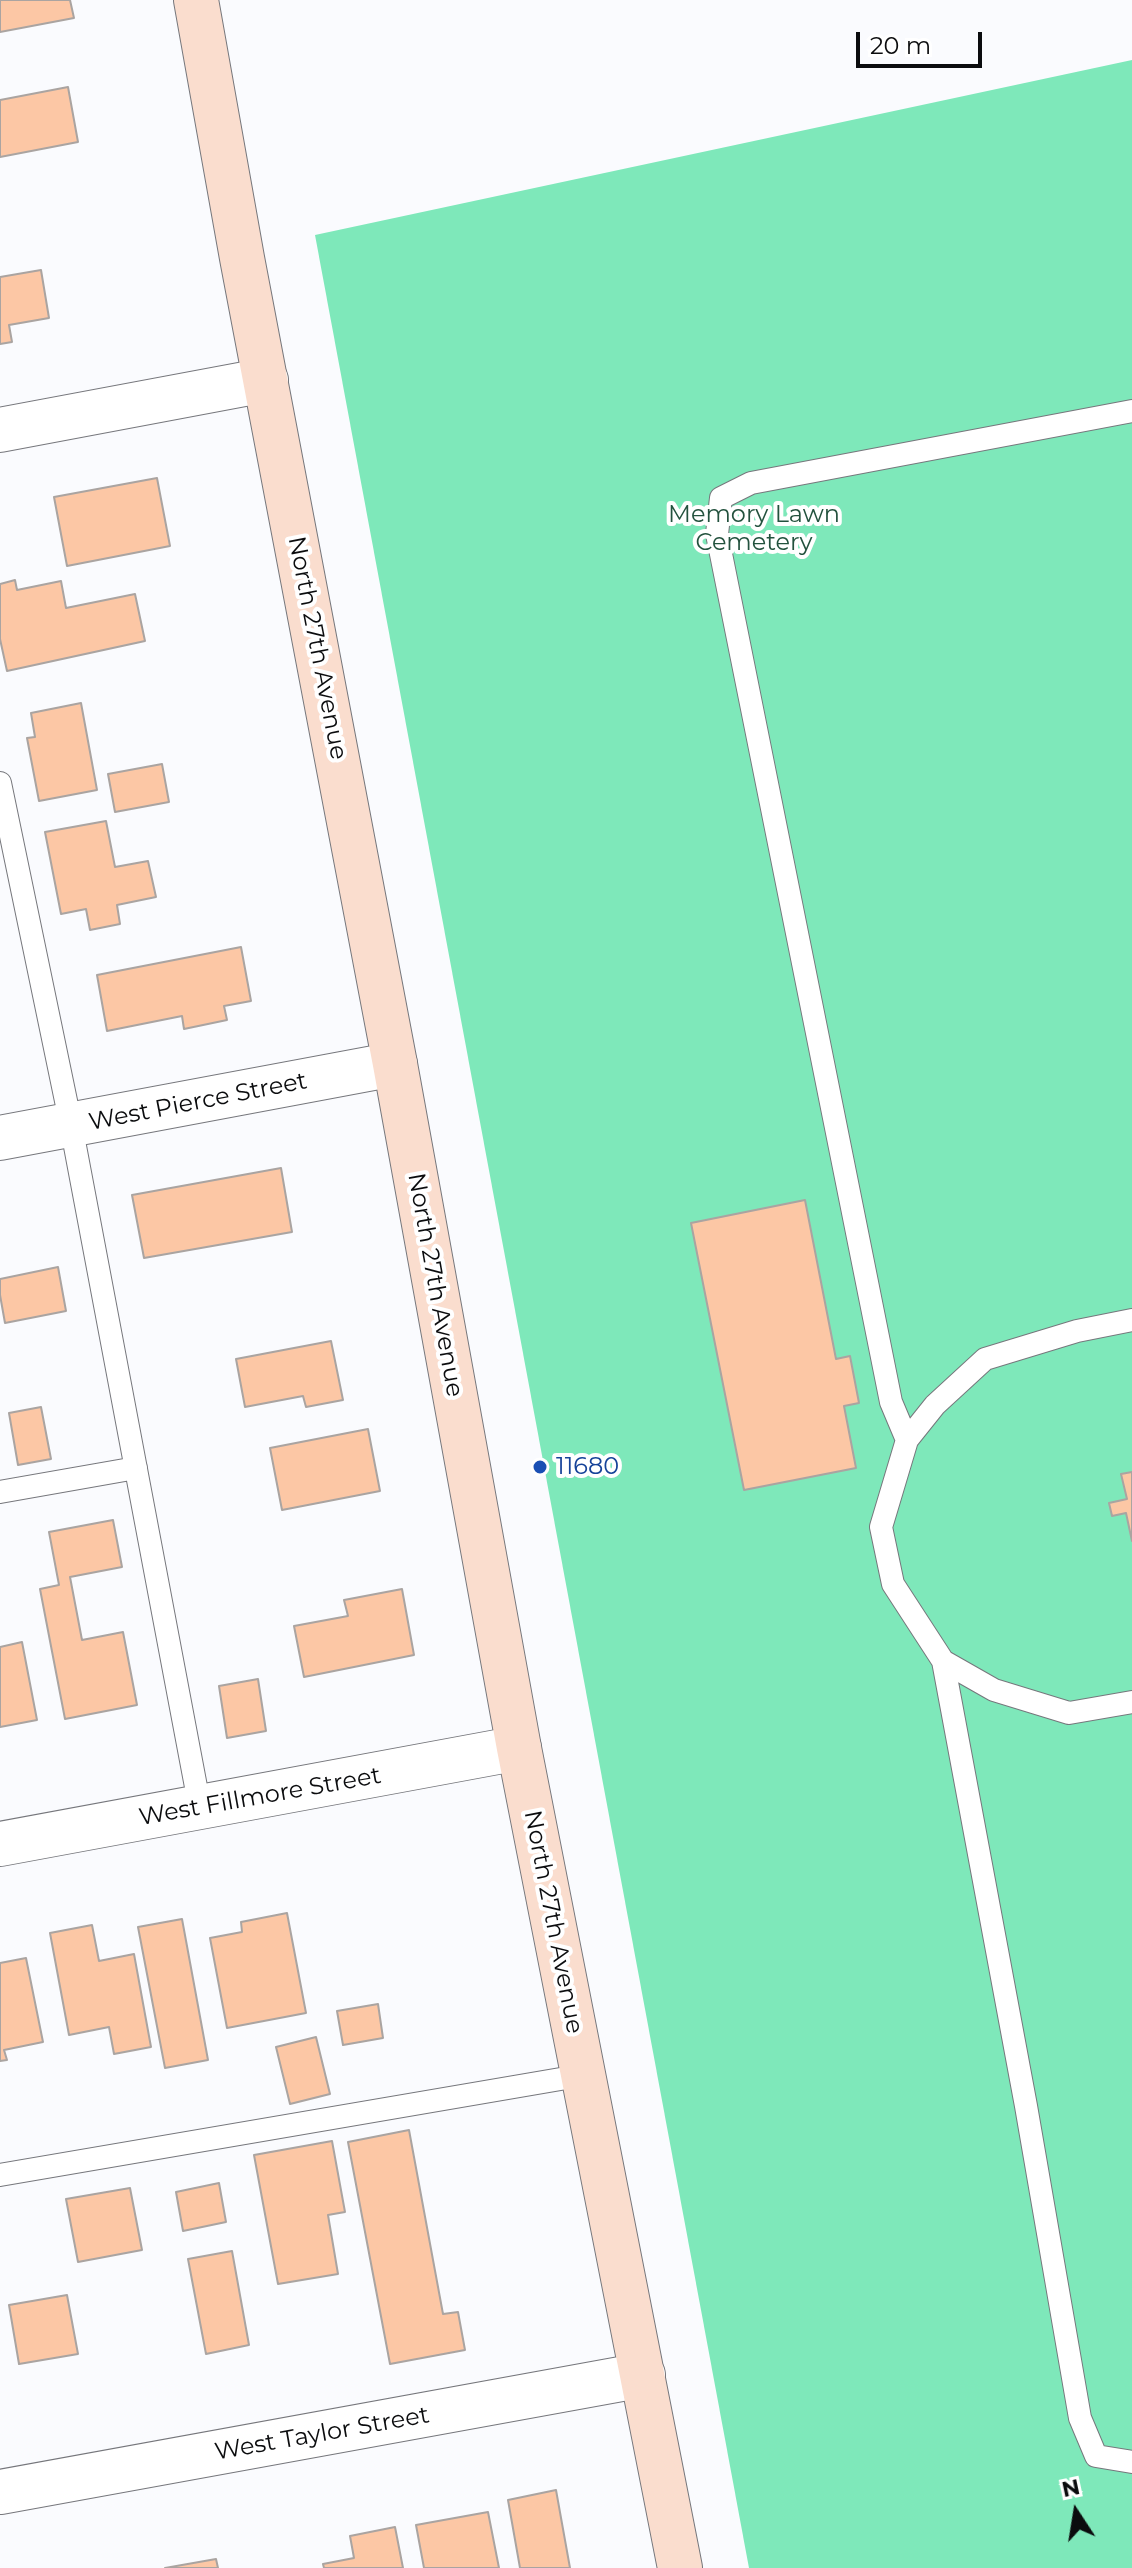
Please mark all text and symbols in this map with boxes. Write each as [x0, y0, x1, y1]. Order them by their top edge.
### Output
scale bar [860, 16, 986, 66]
text: 20 m [870, 31, 931, 60]
park label: Memory Lawn Cemetery [668, 501, 840, 557]
street label: North 27th Avenue [281, 534, 353, 762]
street label: West Pierce Street [86, 1067, 310, 1137]
street label: North 27th Avenue [401, 1171, 469, 1399]
place label: 11680 [556, 1453, 619, 1481]
marker: 11680 [531, 1458, 549, 1476]
street label: West Fillmore Street [137, 1762, 383, 1832]
street label: North 27th Avenue [517, 1808, 589, 2036]
street label: West Taylor Street [212, 2401, 432, 2467]
north arrow [1036, 2472, 1116, 2552]
text: N [1059, 2473, 1082, 2503]

